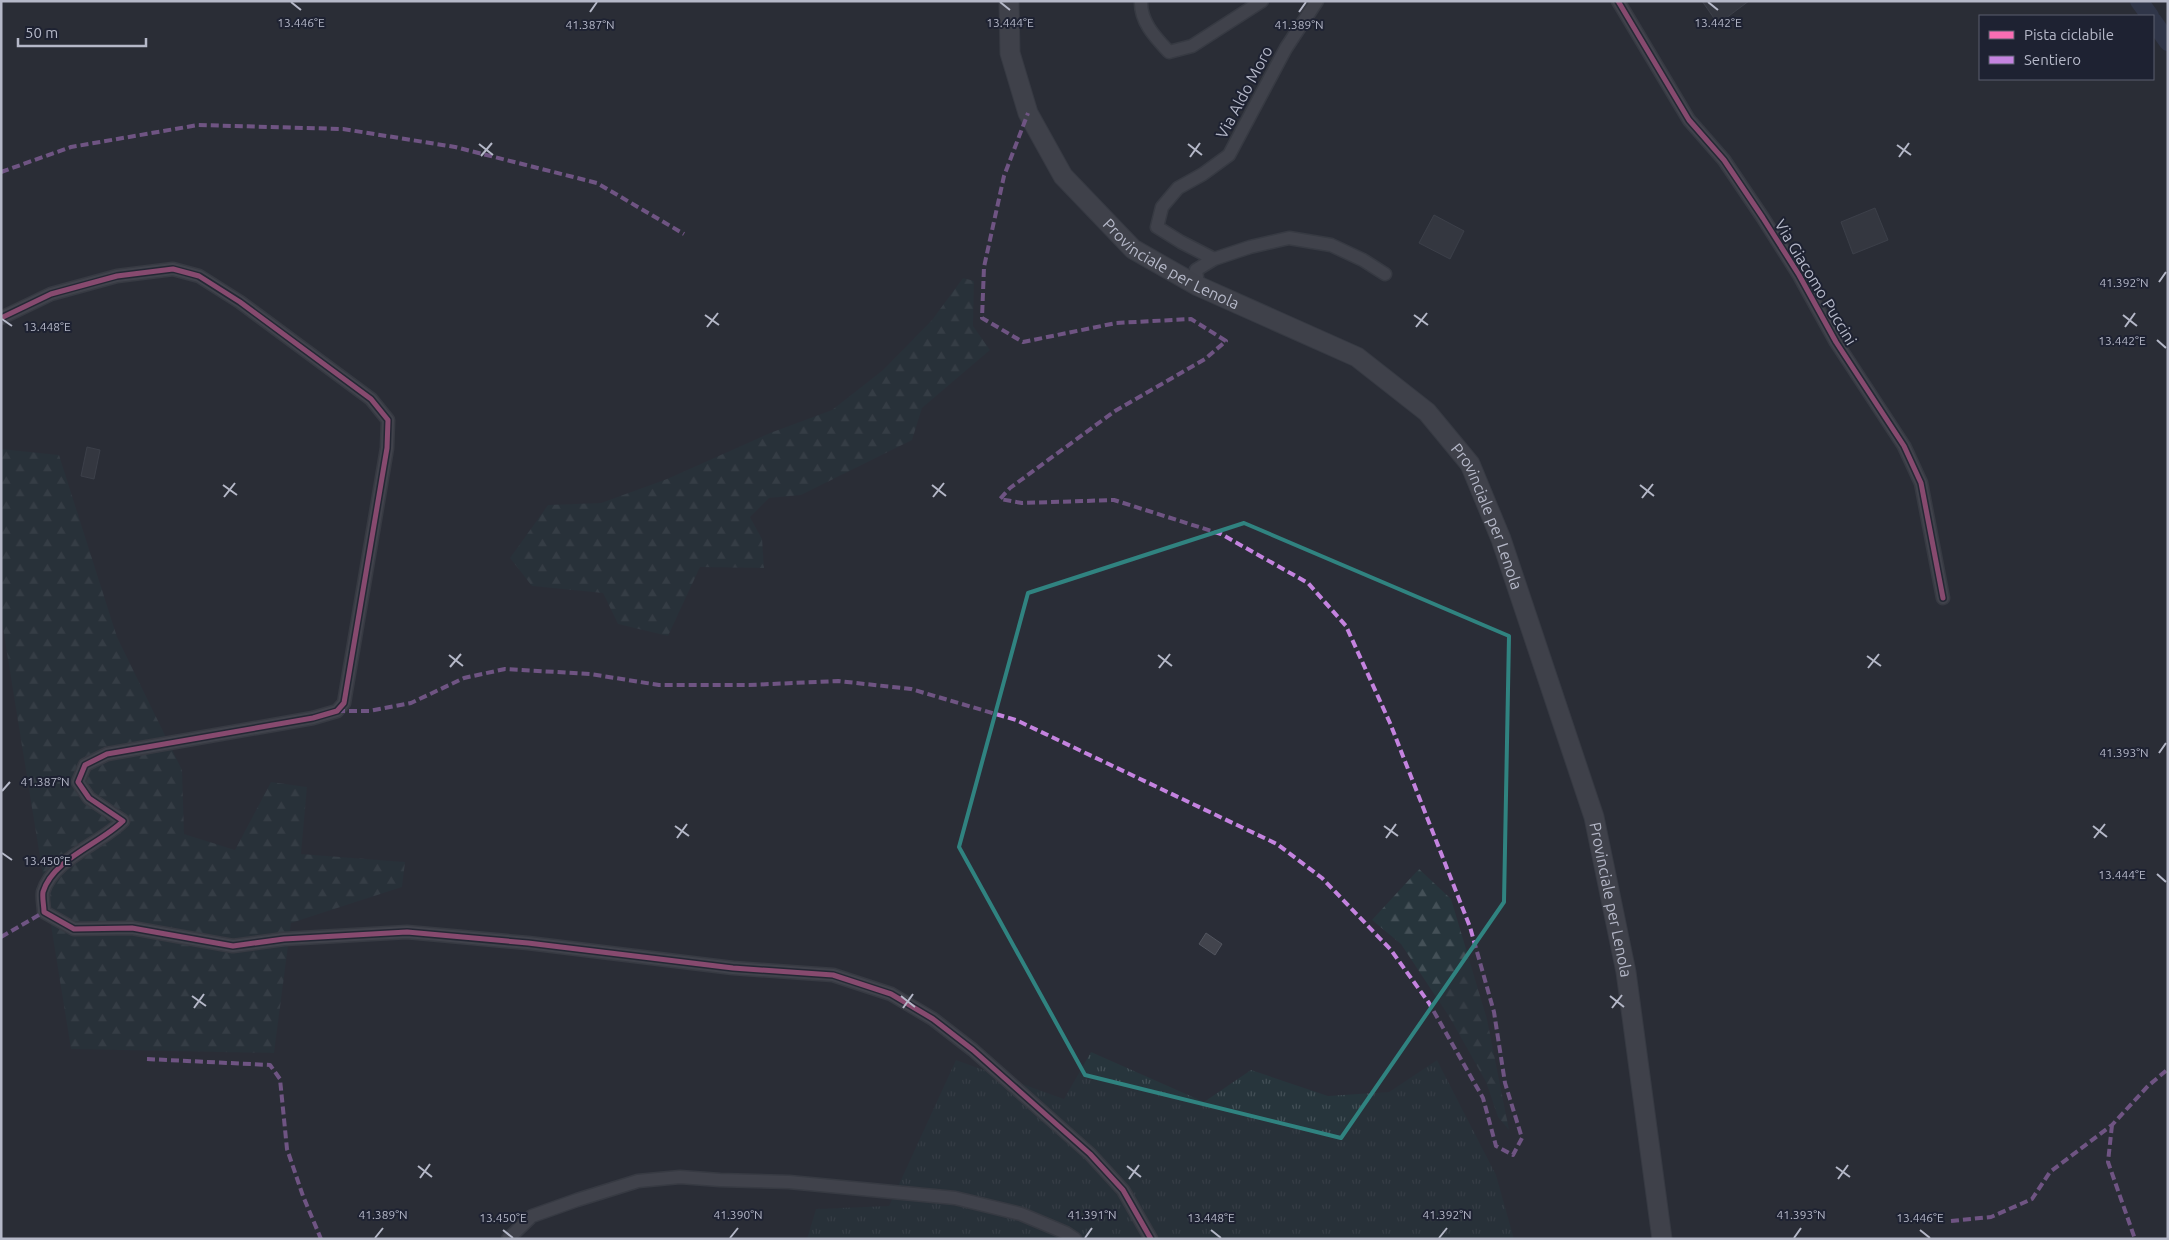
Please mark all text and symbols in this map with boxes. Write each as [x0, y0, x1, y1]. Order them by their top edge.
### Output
scale bar [18, 15, 145, 47]
legend [1979, 15, 2154, 80]
text: 13.446°E [277, 16, 325, 29]
text: 13.444°E [986, 16, 1034, 29]
text: 13.442°E [1694, 16, 1742, 29]
text: 41.387°N [565, 18, 615, 31]
text: 41.389°N [1274, 18, 1324, 31]
text: 50 m [25, 24, 58, 41]
text: Pista ciclabile [2024, 26, 2114, 43]
street label: Via Aldo Moro [1212, 43, 1276, 141]
text: Sentiero [2024, 51, 2081, 68]
street label: Provinciale per Lenola [1100, 215, 1242, 312]
street label: Via Giacomo Puccini [1771, 216, 1861, 348]
text: 41.392°N [2099, 276, 2149, 289]
text: 13.448°E [23, 320, 71, 333]
text: 13.442°E [2098, 334, 2146, 347]
street label: Provinciale per Lenola [1448, 440, 1526, 592]
text: 41.393°N [2099, 746, 2149, 759]
text: 41.387°N [20, 775, 70, 788]
street label: Provinciale per Lenola [1586, 820, 1636, 978]
text: 13.450°E [23, 854, 71, 867]
text: 13.444°E [2098, 868, 2146, 881]
text: 41.389°N [358, 1208, 408, 1221]
text: 41.390°N [713, 1208, 763, 1221]
text: 41.391°N [1067, 1208, 1117, 1221]
text: 41.392°N [1422, 1208, 1472, 1221]
text: 41.393°N [1776, 1208, 1826, 1221]
text: 13.450°E [479, 1211, 527, 1224]
text: 13.448°E [1187, 1211, 1235, 1224]
text: 13.446°E [1896, 1211, 1944, 1224]

